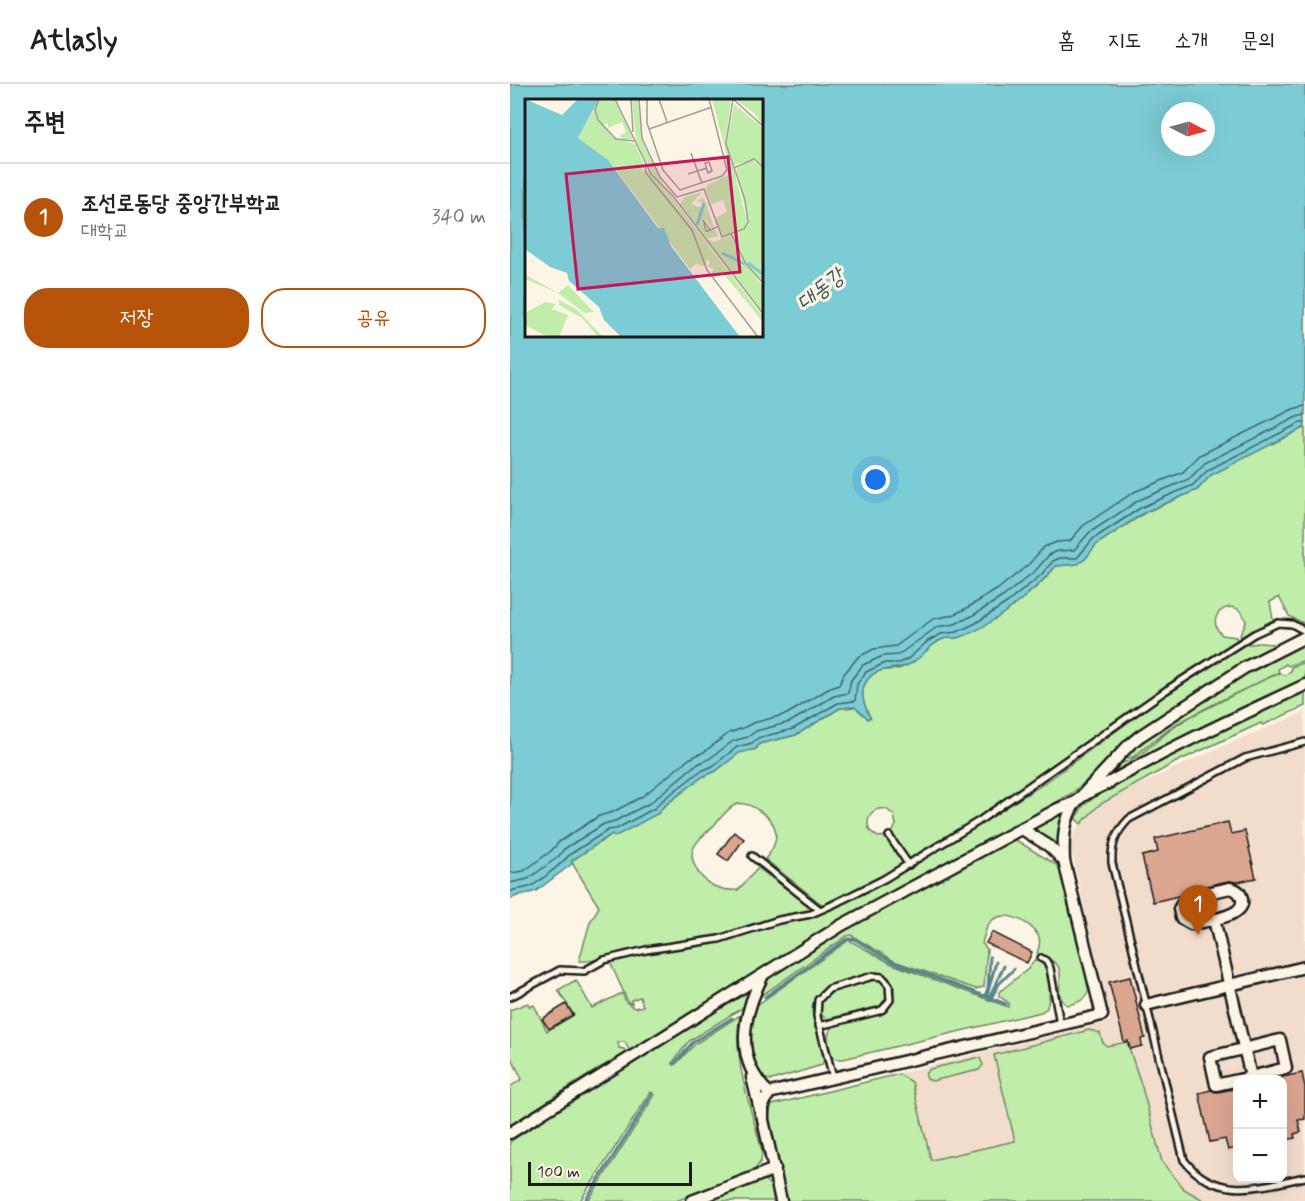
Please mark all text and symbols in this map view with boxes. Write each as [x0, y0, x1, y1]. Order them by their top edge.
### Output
text: Atlasly [30, 23, 118, 60]
text: 홈 [1058, 27, 1075, 55]
text: 지도 [1108, 27, 1141, 55]
text: 소개 [1174, 27, 1208, 55]
text: 문의 [1241, 27, 1275, 55]
inset map [525, 99, 764, 338]
north arrow [1161, 102, 1215, 156]
text: 주변 [24, 106, 66, 140]
text: 조선로동당 중앙간부학교 [81, 190, 282, 218]
text: 1 [39, 204, 48, 231]
text: 340 m [431, 204, 486, 231]
text: 대학교 [81, 218, 129, 245]
water label: 대동강 [791, 261, 852, 317]
button: 저장 [24, 288, 249, 348]
button: 공유 [261, 288, 486, 348]
your location [861, 465, 890, 494]
pin: 1 [1178, 886, 1218, 935]
map controls [1233, 1075, 1287, 1183]
button: + [1233, 1075, 1287, 1129]
button: − [1233, 1129, 1287, 1183]
scale bar [528, 1159, 692, 1186]
text: 100 m [537, 1162, 580, 1183]

